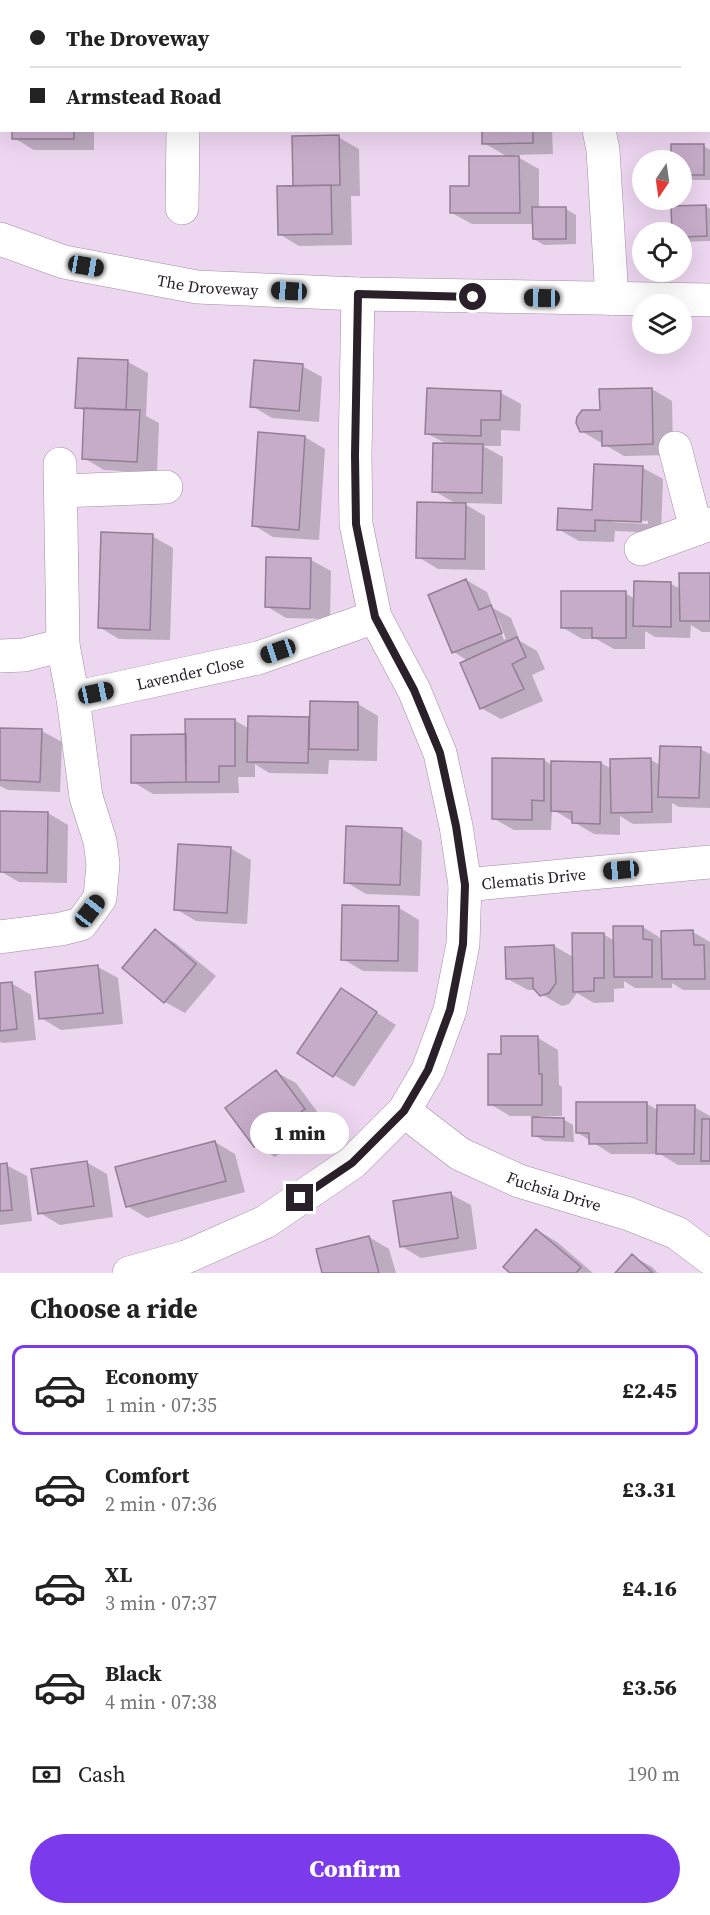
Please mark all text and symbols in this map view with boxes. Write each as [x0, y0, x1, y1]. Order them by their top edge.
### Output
text: The Droveway [66, 23, 210, 53]
text: Armstead Road [66, 81, 221, 111]
north arrow [632, 150, 692, 210]
map controls [632, 150, 692, 354]
button: locate [632, 222, 692, 282]
car [67, 254, 105, 278]
street label: The Droveway [155, 269, 260, 301]
car [271, 281, 307, 301]
route start [459, 283, 486, 310]
car [524, 289, 560, 307]
button: layers [632, 294, 692, 354]
car [258, 637, 298, 665]
street label: Lavender Close [134, 650, 246, 695]
car [77, 680, 115, 706]
car [602, 859, 640, 881]
street label: Clematis Drive [480, 863, 587, 894]
car [72, 891, 108, 931]
callout: 1 min [250, 1111, 350, 1153]
text: 1 min [273, 1119, 326, 1147]
street label: Fuchsia Drive [503, 1166, 604, 1216]
route end [286, 1184, 313, 1211]
text: Choose a ride [30, 1290, 198, 1327]
text: Economy [105, 1361, 199, 1391]
icon: car [33, 1363, 87, 1417]
text: £2.45 [622, 1375, 677, 1405]
text: 1 min · 07:35 [105, 1391, 217, 1419]
text: Comfort [105, 1460, 189, 1490]
icon: car [33, 1462, 87, 1516]
text: £3.31 [622, 1474, 677, 1504]
text: 2 min · 07:36 [105, 1490, 217, 1518]
text: XL [105, 1559, 132, 1589]
icon: car [33, 1561, 87, 1615]
text: £4.16 [622, 1573, 677, 1603]
text: 3 min · 07:37 [105, 1589, 217, 1617]
text: Black [105, 1658, 162, 1688]
icon: car [33, 1660, 87, 1714]
text: £3.56 [622, 1672, 677, 1702]
text: 4 min · 07:38 [105, 1688, 217, 1716]
icon: cash [30, 1758, 63, 1791]
text: Cash [78, 1759, 126, 1789]
text: 190 m [627, 1760, 680, 1788]
button: Confirm [30, 1834, 680, 1903]

